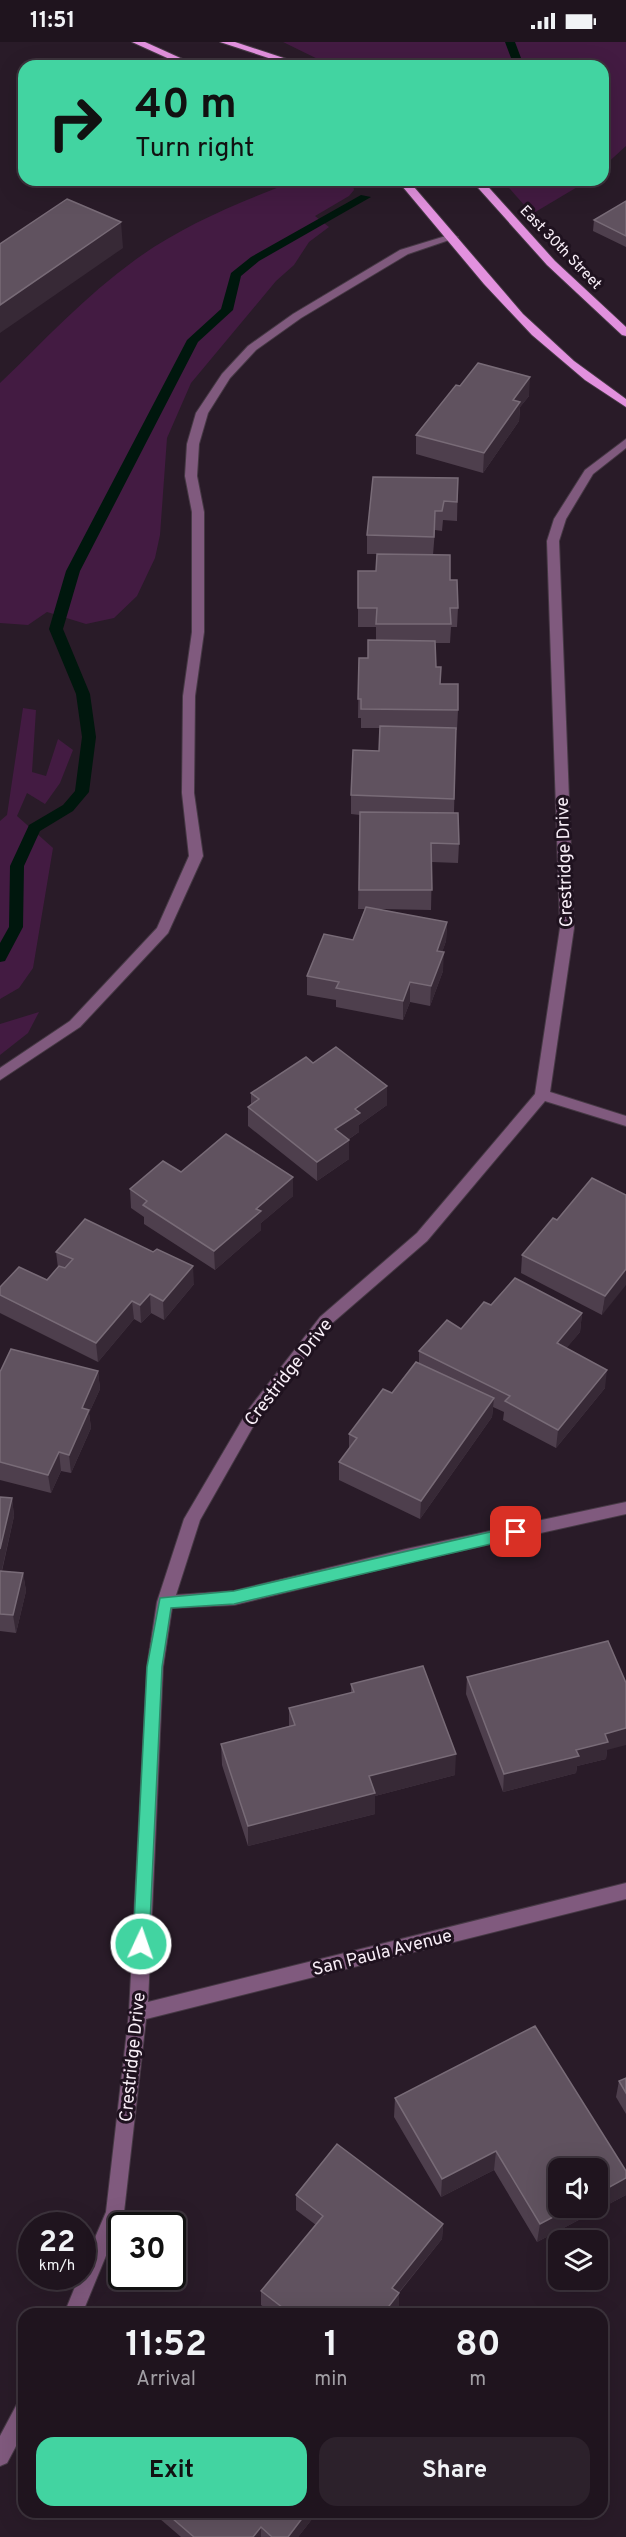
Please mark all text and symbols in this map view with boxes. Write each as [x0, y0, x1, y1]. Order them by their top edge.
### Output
text: 11:51 [30, 8, 75, 35]
text: 40 m [135, 80, 237, 133]
icon: right [36, 84, 114, 162]
text: Turn right [135, 132, 254, 166]
street label: East 30th Street [515, 202, 605, 294]
street label: Crestridge Drive [552, 796, 579, 927]
street label: Crestridge Drive [240, 1315, 338, 1431]
pin [490, 1506, 541, 1557]
icon: arrive [499, 1515, 532, 1548]
position arrow [109, 1912, 173, 1976]
street label: San Paula Avenue [310, 1925, 455, 1982]
street label: Crestridge Drive [115, 1991, 152, 2123]
map controls [548, 2158, 608, 2290]
button: sound [548, 2158, 608, 2218]
speed limit sign: 30 [108, 2212, 186, 2290]
text: 22 [39, 2225, 75, 2262]
button: layers [548, 2230, 608, 2290]
text: km/h [39, 2257, 75, 2276]
text: 11:52 [125, 2323, 207, 2369]
text: 1 [324, 2323, 338, 2369]
text: 80 [455, 2323, 501, 2369]
text: Arrival [136, 2367, 196, 2393]
text: min [314, 2367, 348, 2393]
text: m [469, 2367, 486, 2393]
button: Exit [36, 2437, 307, 2506]
button: Share [319, 2437, 590, 2506]

